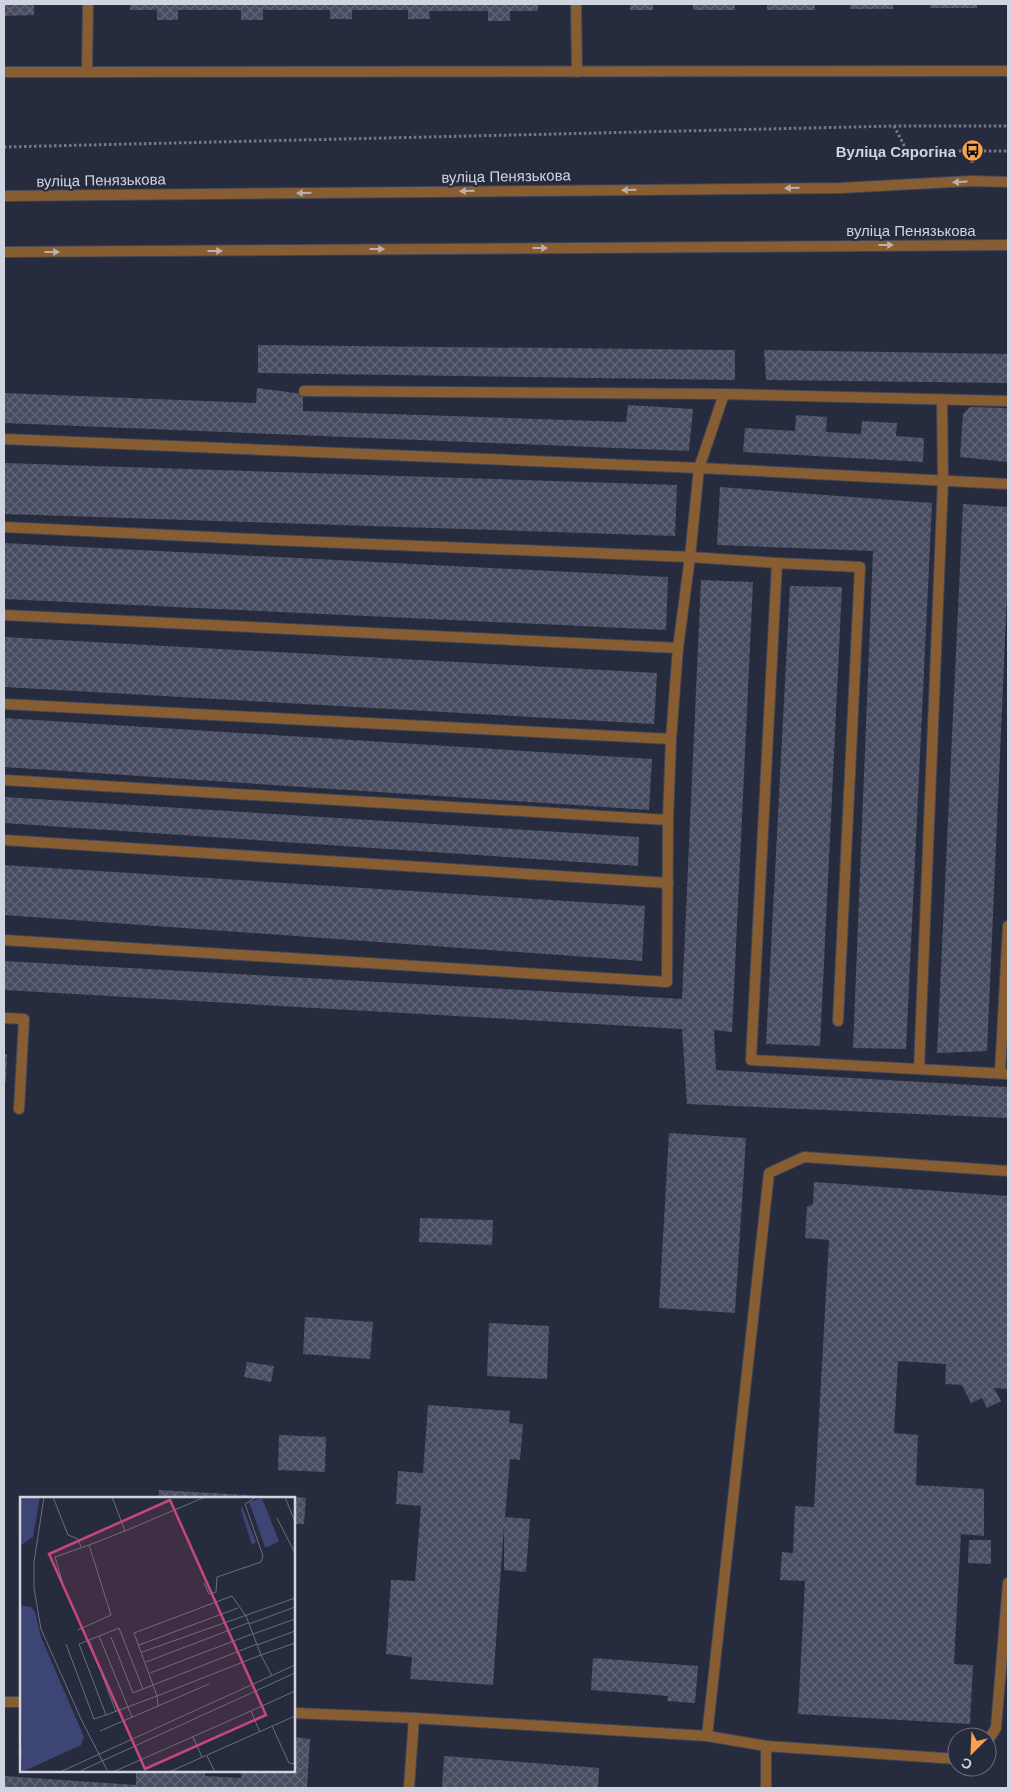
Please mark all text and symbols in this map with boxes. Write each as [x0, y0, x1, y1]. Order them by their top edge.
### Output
bus stop icon: Вуліца Сярогіна [960, 139, 984, 163]
place label: Вуліца Сярогіна [836, 143, 957, 160]
street label: вуліца Пенязькова [441, 166, 572, 186]
street label: вуліца Пенязькова [36, 170, 167, 190]
one-way arrow [951, 178, 967, 186]
one-way arrow [783, 184, 799, 192]
one-way arrow [621, 186, 637, 194]
one-way arrow [458, 188, 474, 196]
one-way arrow [296, 189, 312, 197]
street label: вуліца Пенязькова [846, 222, 976, 239]
one-way arrow [878, 241, 894, 249]
one-way arrow [532, 244, 548, 252]
one-way arrow [370, 245, 386, 253]
one-way arrow [207, 246, 223, 254]
one-way arrow [45, 248, 61, 256]
inset map [20, 1497, 295, 1772]
north arrow [947, 1727, 997, 1777]
text: С [959, 1755, 975, 1773]

